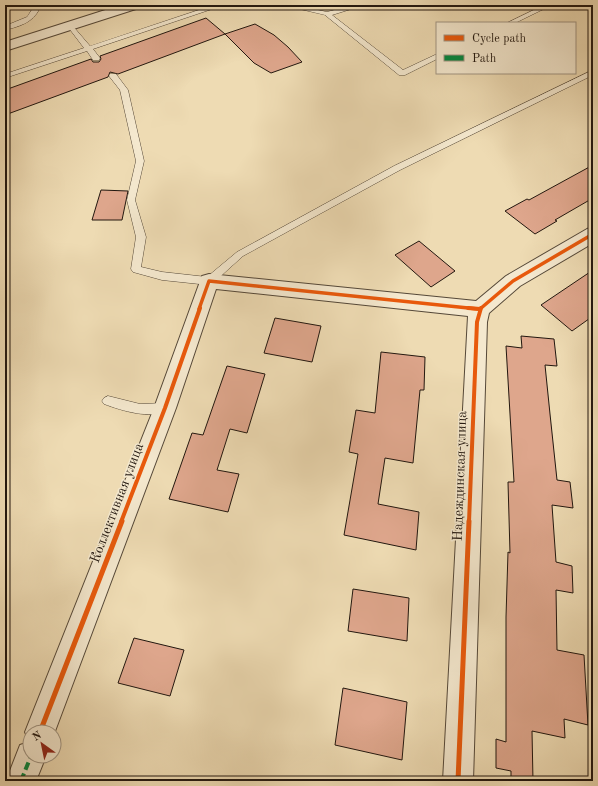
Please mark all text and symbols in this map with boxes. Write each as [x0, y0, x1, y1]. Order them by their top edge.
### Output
legend [436, 22, 576, 74]
text: Cycle path [472, 33, 527, 45]
text: Path [472, 53, 497, 65]
street label: Надеждинская улица [451, 411, 469, 541]
street label: Коллективная улица [88, 441, 146, 565]
north arrow [22, 724, 62, 764]
text: N [31, 730, 44, 744]

